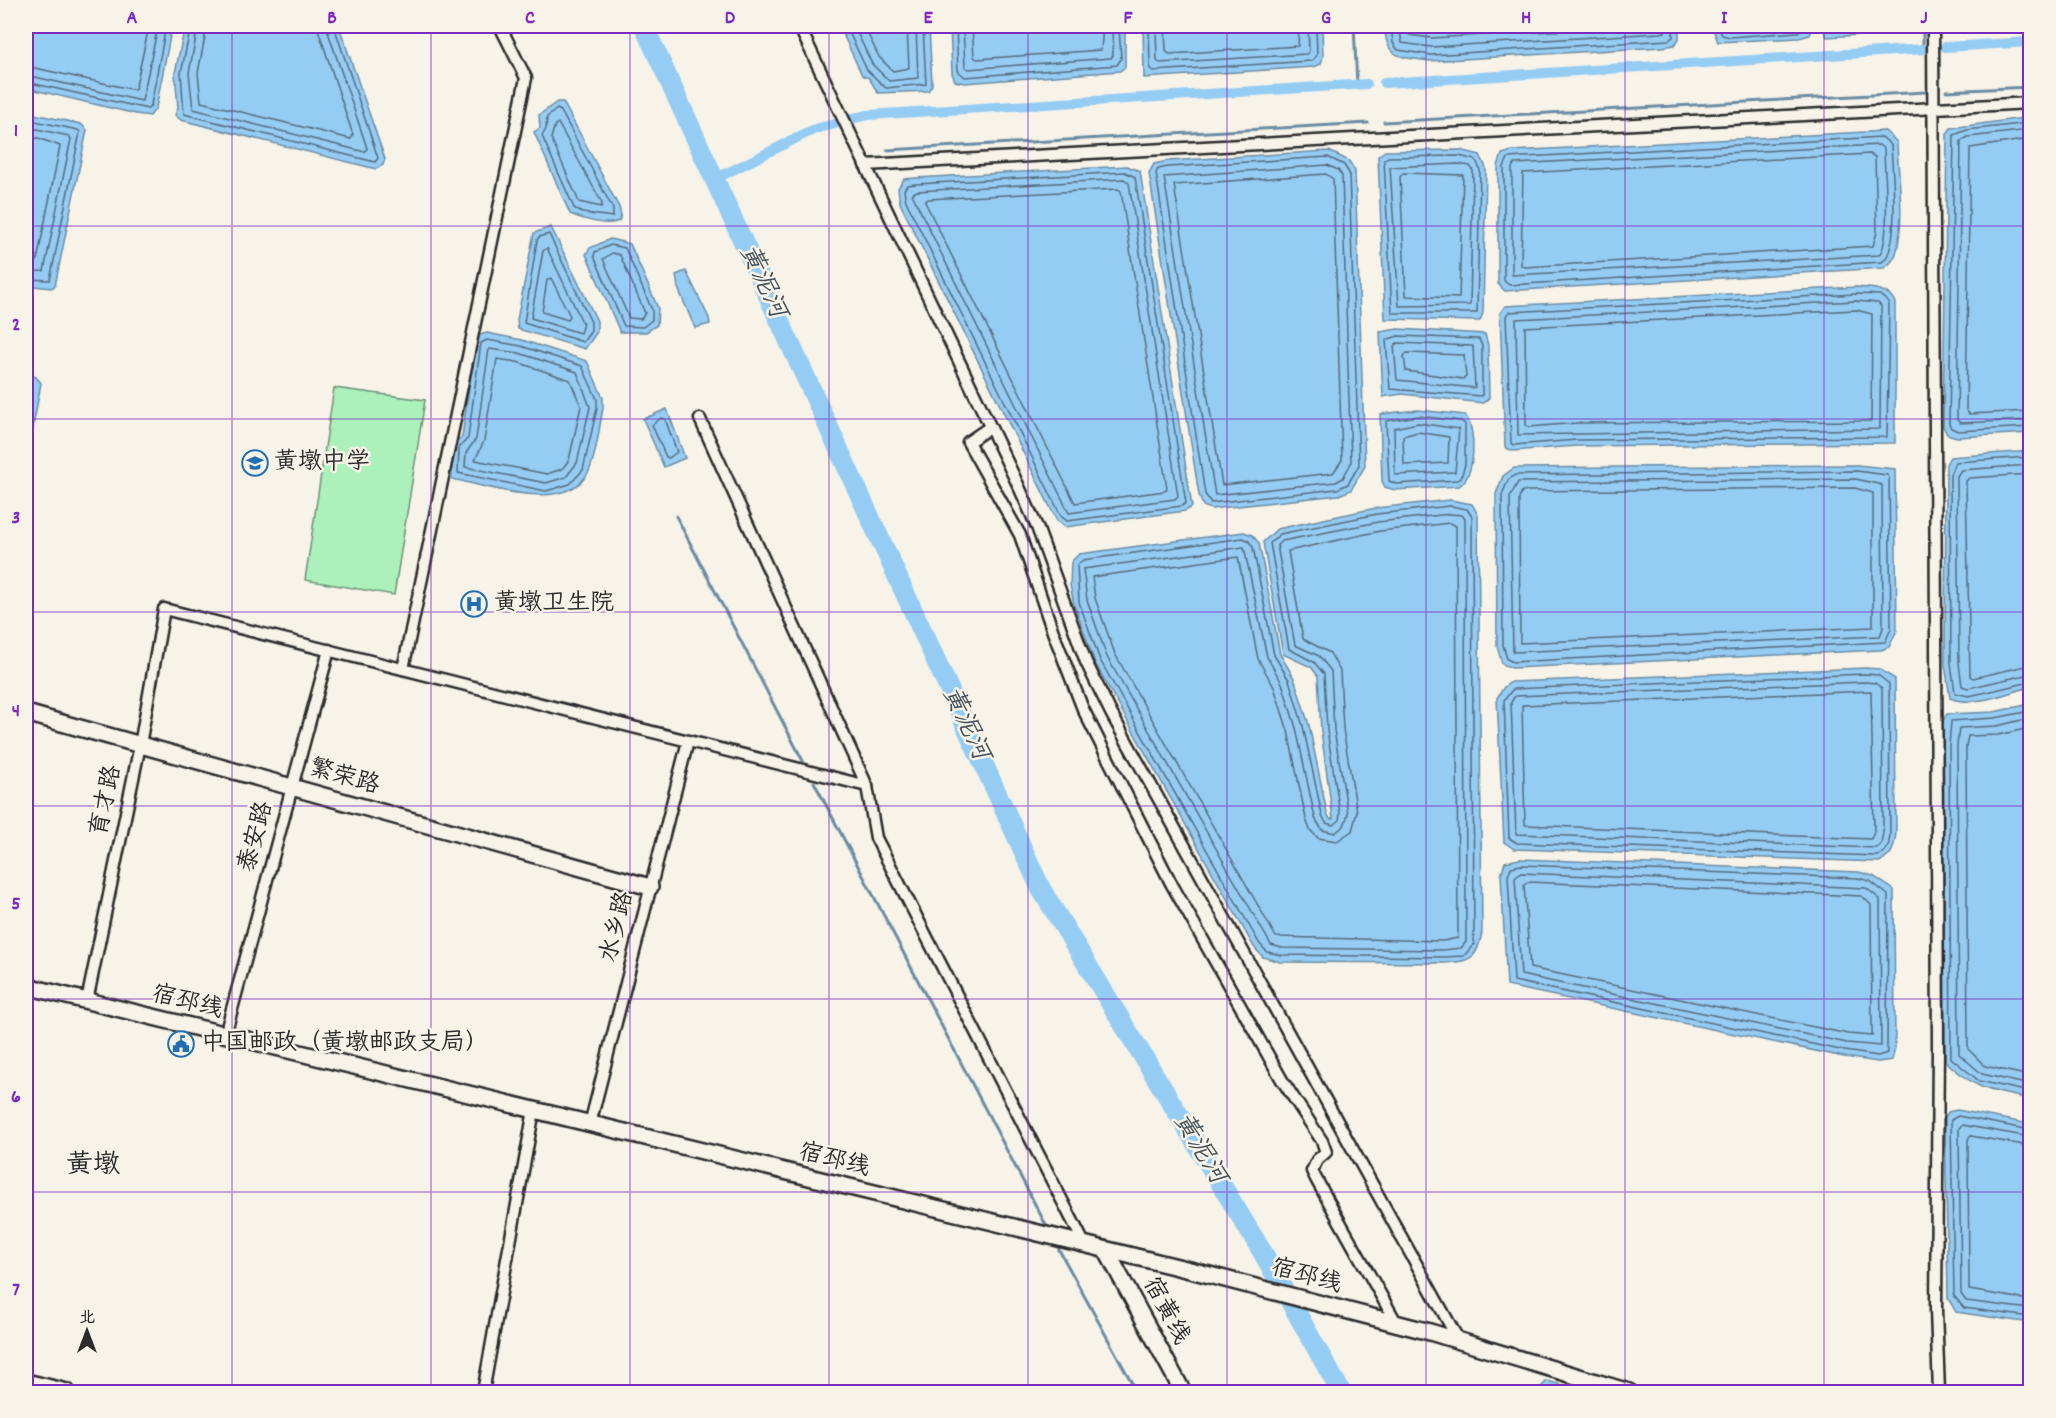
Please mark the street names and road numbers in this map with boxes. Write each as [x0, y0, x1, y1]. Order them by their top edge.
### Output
street label: 繁荣路 [305, 752, 383, 804]
street label: 育才路 [83, 762, 131, 840]
street label: 泰安路 [231, 798, 283, 876]
street label: 水乡路 [593, 888, 643, 966]
street label: 宿邳线 [148, 978, 226, 1028]
street label: 宿邳线 [795, 1136, 873, 1186]
street label: 宿邳线 [1267, 1251, 1345, 1303]
street label: 宿黄线 [1133, 1271, 1197, 1351]

